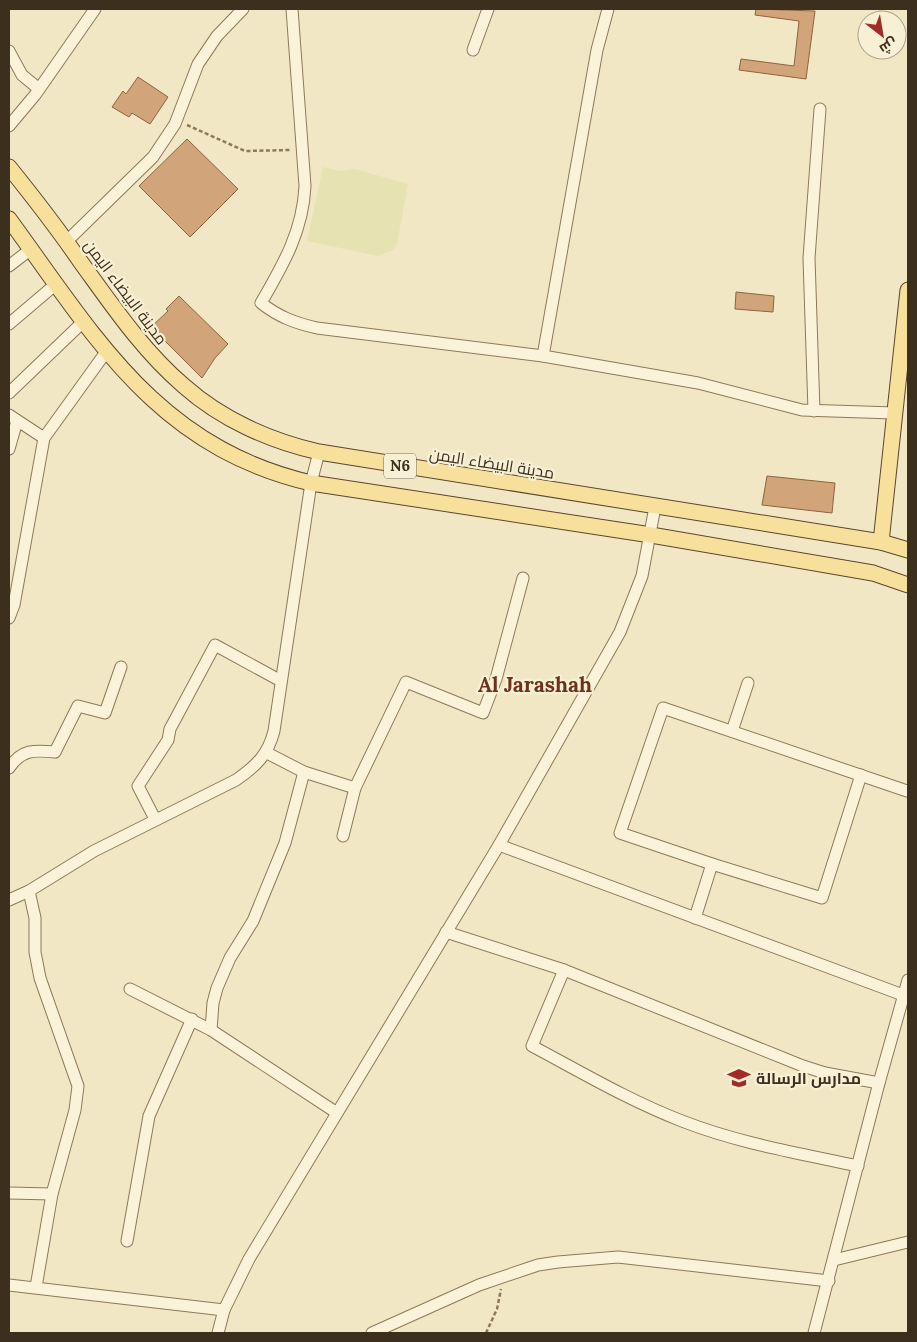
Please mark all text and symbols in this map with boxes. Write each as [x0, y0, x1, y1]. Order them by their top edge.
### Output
north arrow [857, 10, 907, 60]
text: ش [876, 34, 901, 59]
street label: مدينة البيضاء اليمن [79, 236, 172, 349]
street label: مدينة البيضاء اليمن [428, 443, 556, 484]
road number: N6 [384, 454, 416, 478]
district label: Al Jarashah [478, 671, 592, 698]
school or university icon: مدارس الرسالة [726, 1065, 752, 1091]
place label: مدارس الرسالة [756, 1068, 861, 1088]

